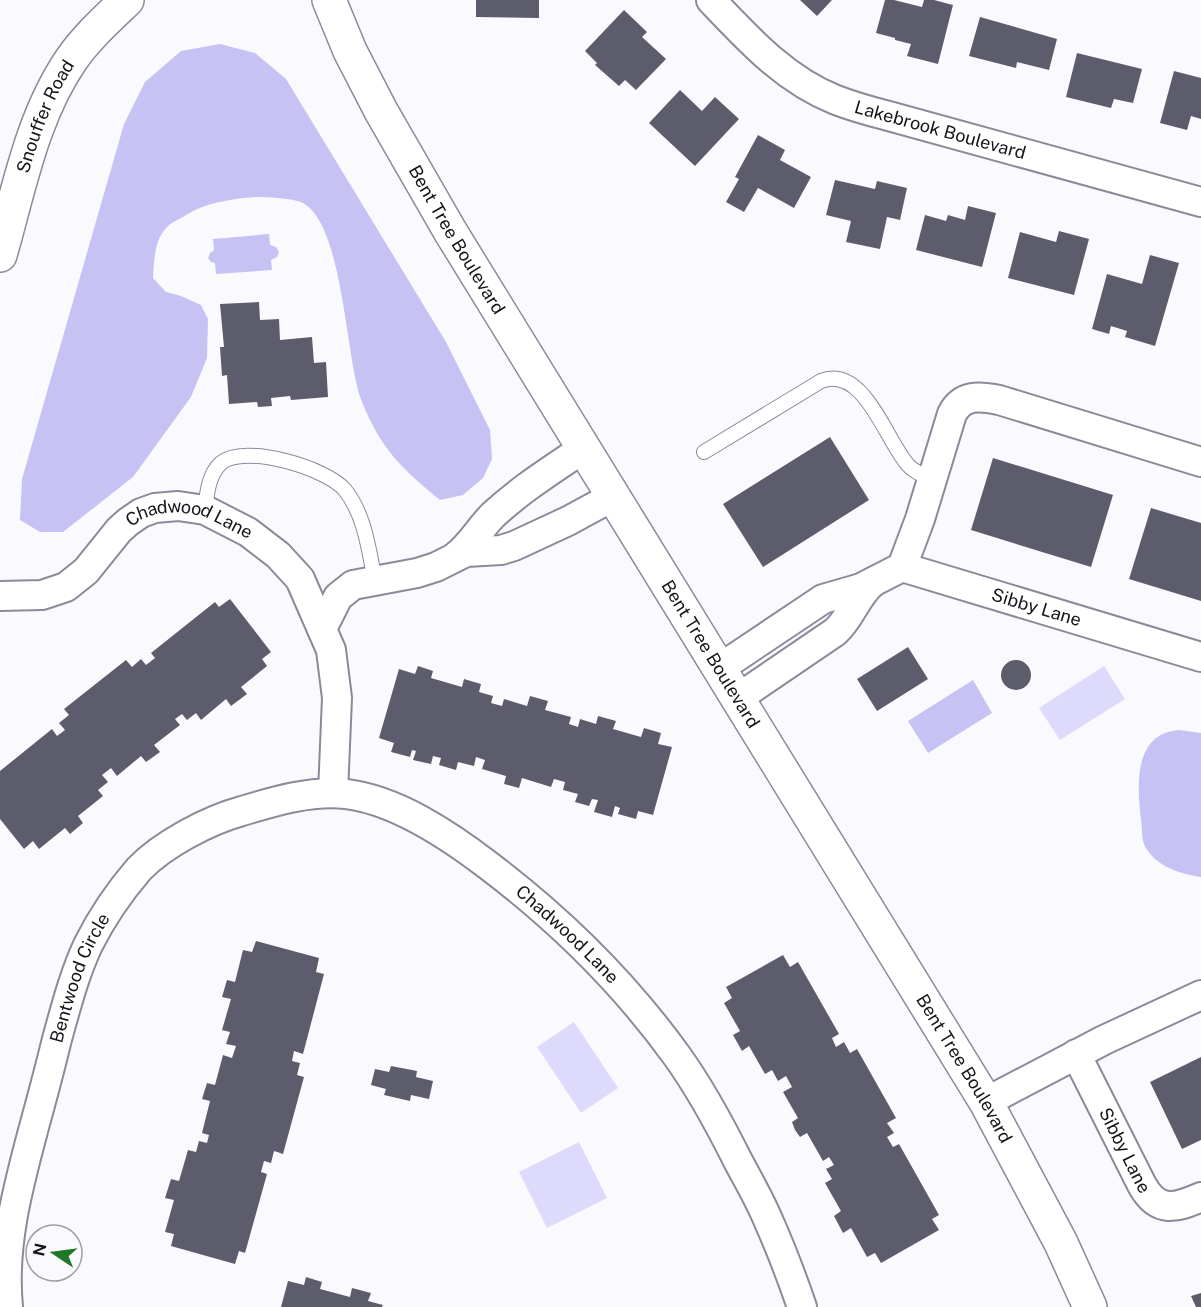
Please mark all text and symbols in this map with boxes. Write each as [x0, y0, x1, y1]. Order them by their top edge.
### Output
street label: Snouffer Road [12, 56, 78, 175]
street label: Lakebrook Boulevard [852, 96, 1028, 163]
street label: Bent Tree Boulevard [404, 161, 510, 318]
street label: Chadwood Lane [121, 495, 256, 543]
street label: Bent Tree Boulevard [657, 576, 764, 732]
street label: Sibby Lane [989, 584, 1084, 630]
street label: Chadwood Lane [512, 881, 623, 987]
street label: Bentwood Circle [45, 909, 114, 1045]
street label: Bent Tree Boulevard [912, 990, 1017, 1146]
street label: Sibby Lane [1095, 1104, 1155, 1197]
north arrow [24, 1223, 84, 1283]
text: N [29, 1242, 51, 1258]

